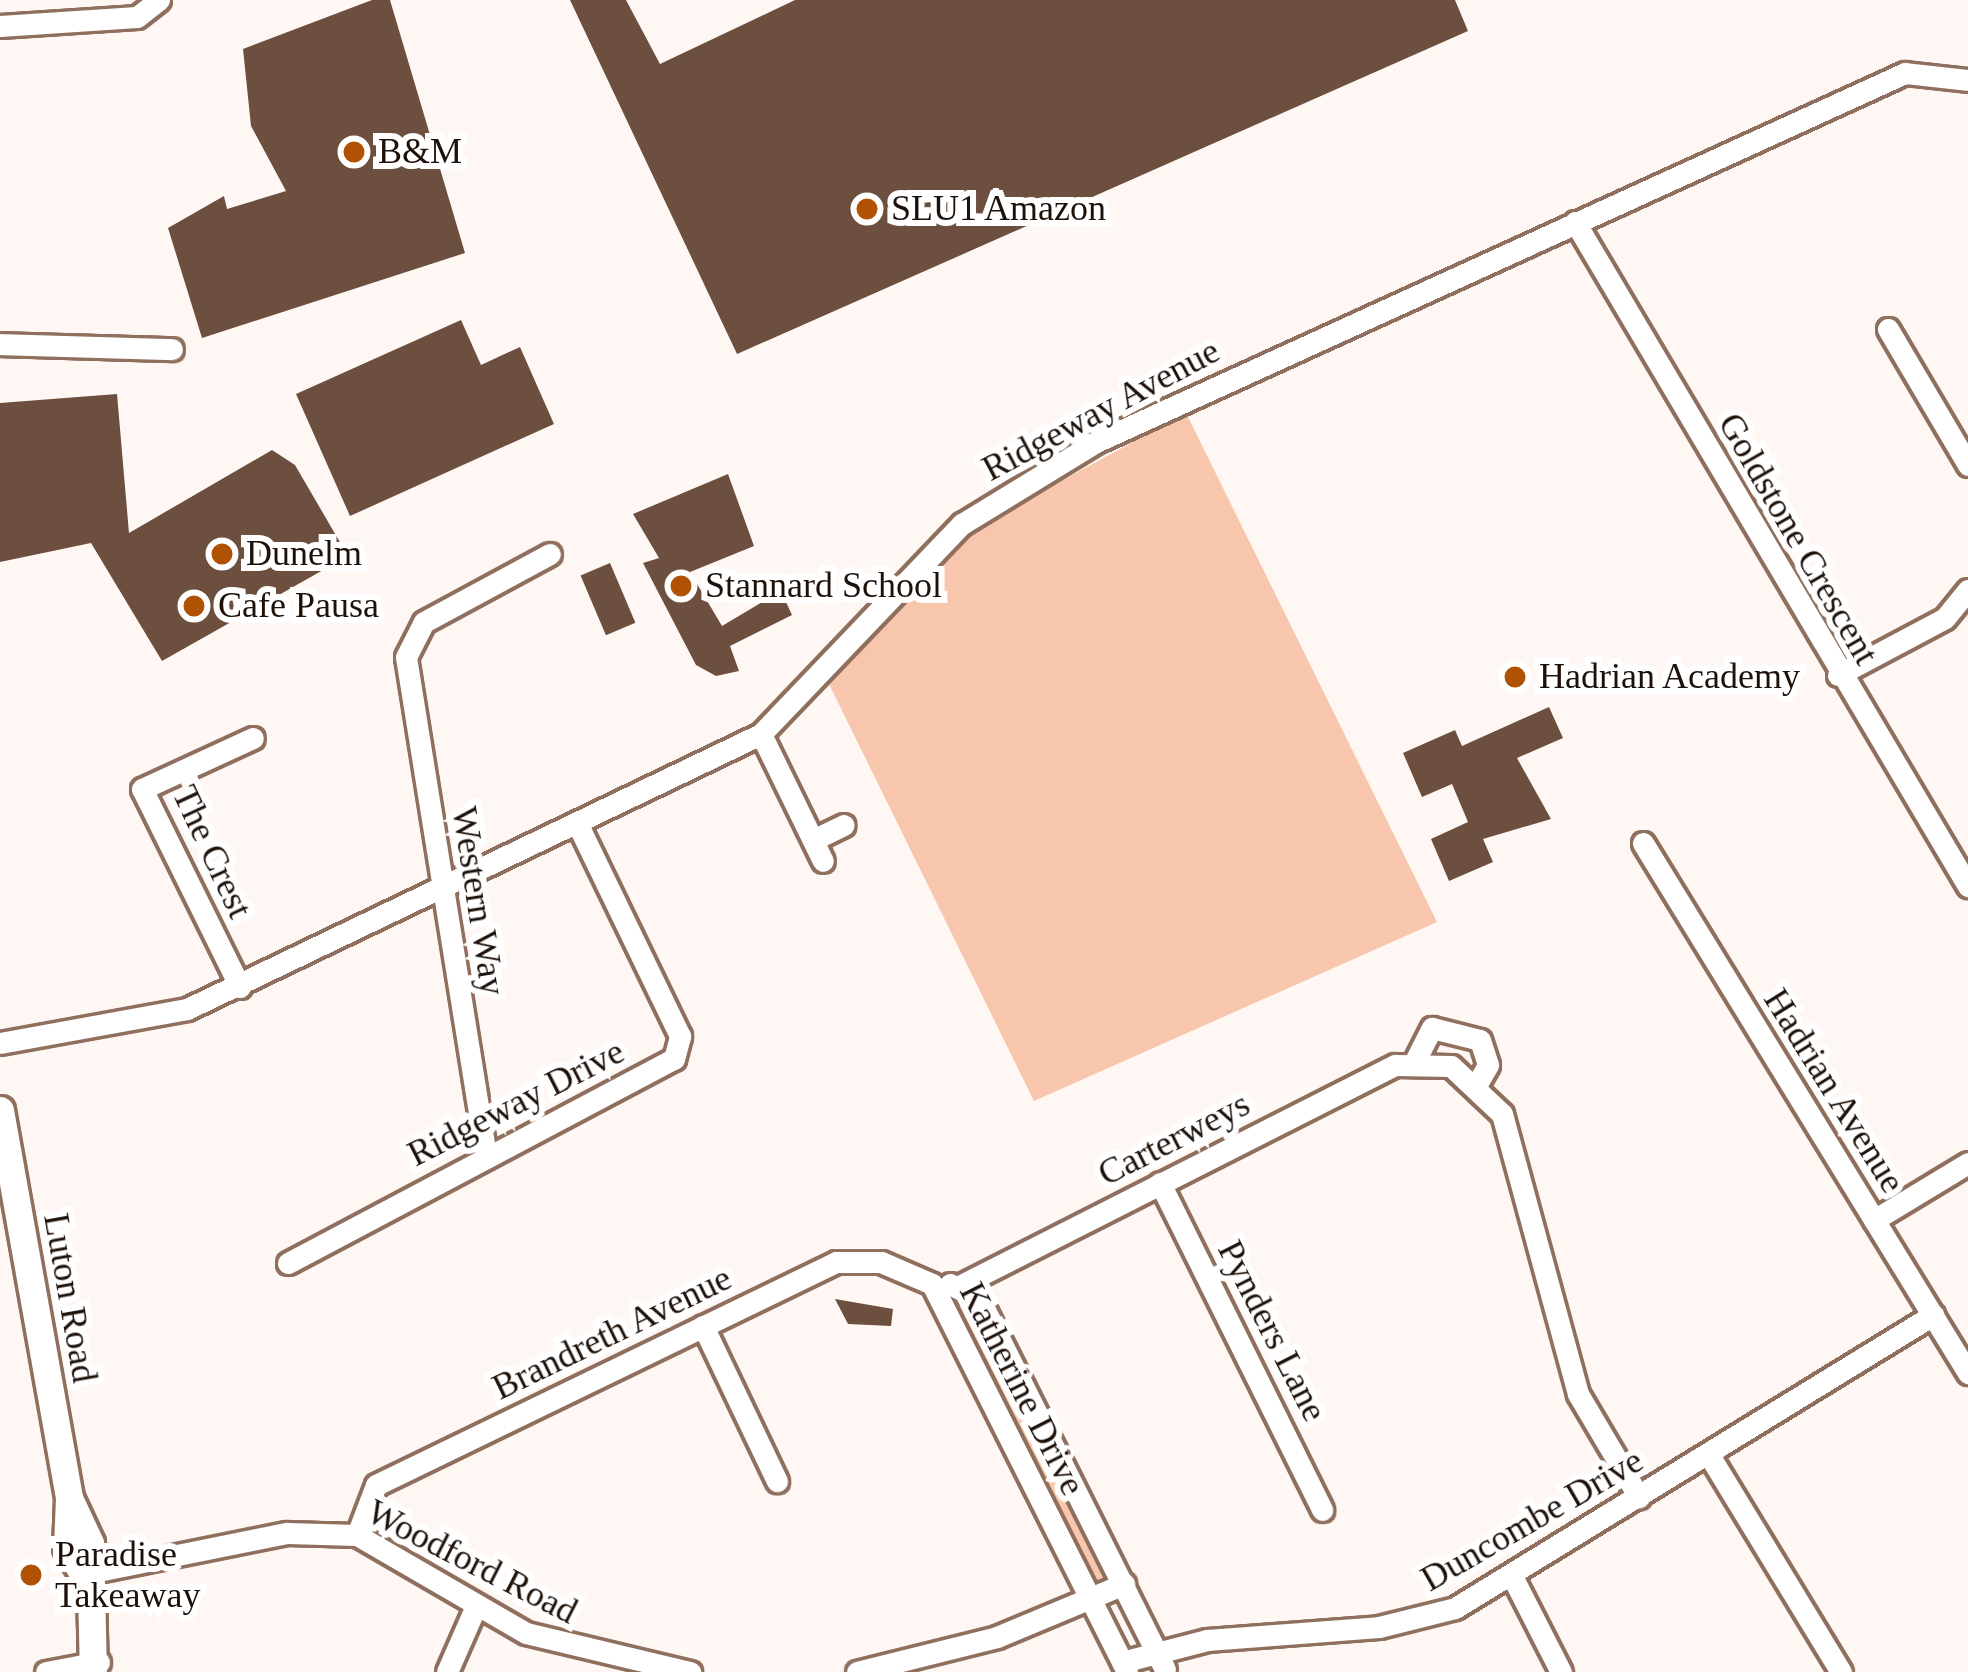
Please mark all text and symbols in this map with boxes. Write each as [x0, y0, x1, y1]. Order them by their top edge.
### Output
place label: B&M [378, 130, 462, 174]
marker: B&M [341, 139, 367, 165]
place label: SLU1 Amazon [891, 187, 1108, 231]
marker: SLU1 Amazon [854, 196, 880, 222]
street label: Ridgeway Avenue [974, 329, 1228, 491]
street label: Goldstone Crescent [1709, 406, 1887, 672]
place label: Dunelm [246, 532, 362, 576]
marker: Dunelm [209, 541, 235, 567]
place label: Stannard School [705, 564, 942, 608]
marker: Stannard School [668, 573, 694, 599]
place label: Cafe Pausa [218, 584, 379, 628]
marker: Cafe Pausa [181, 593, 207, 619]
place label: Hadrian Academy [1539, 655, 1802, 699]
marker: Hadrian Academy [1502, 664, 1528, 690]
street label: The Crest [163, 779, 261, 925]
street label: Western Way [442, 803, 514, 999]
street label: Hadrian Avenue [1754, 980, 1914, 1202]
street label: Ridgeway Drive [401, 1030, 631, 1176]
street label: Carterweys [1091, 1083, 1257, 1195]
street label: Luton Road [34, 1210, 106, 1386]
street label: Pynders Lane [1208, 1233, 1336, 1429]
street label: Brandreth Avenue [485, 1256, 739, 1410]
street label: Katherine Drive [950, 1275, 1094, 1503]
street label: Duncombe Drive [1413, 1439, 1651, 1601]
street label: Woodford Road [360, 1491, 584, 1633]
place label: Paradise Takeaway [55, 1532, 200, 1617]
marker: Paradise Takeaway [18, 1562, 44, 1588]

